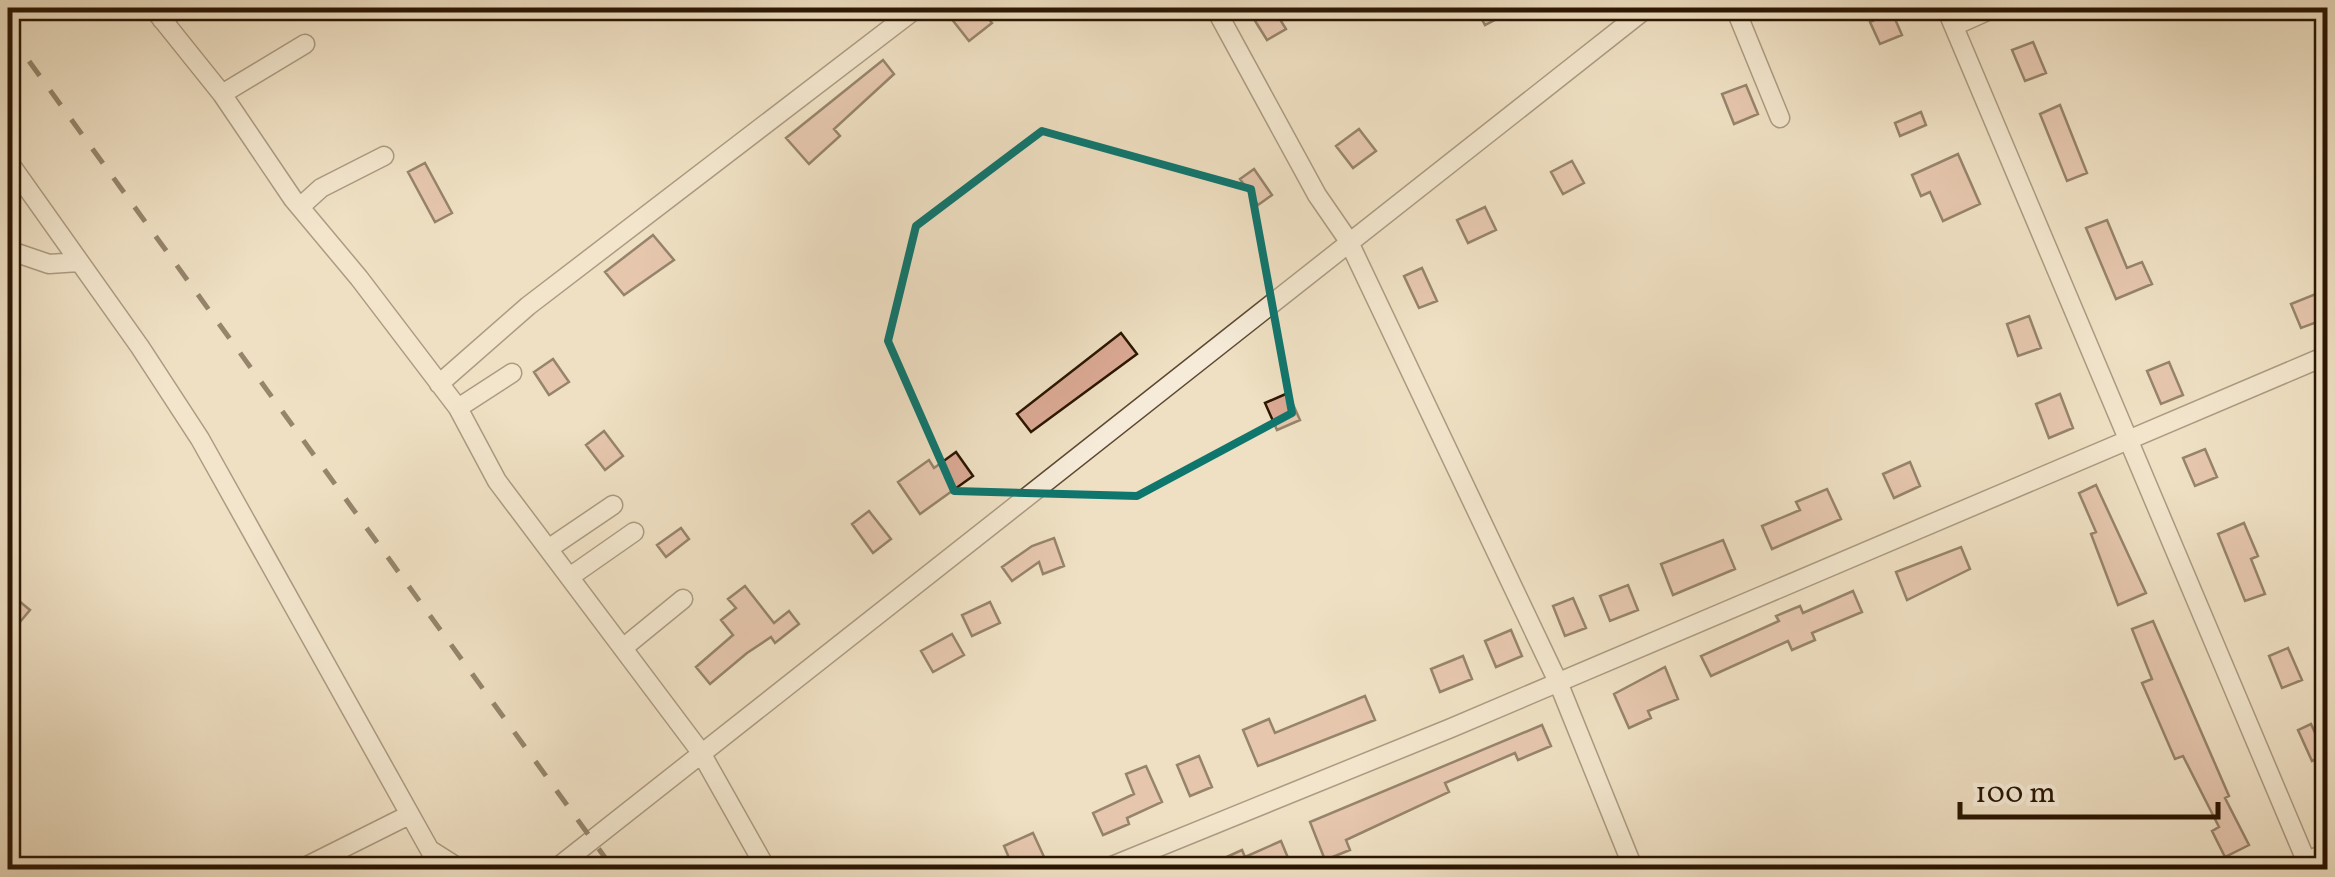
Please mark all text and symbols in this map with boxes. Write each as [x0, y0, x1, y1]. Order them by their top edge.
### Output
scale bar [1960, 757, 2218, 819]
text: 100 m [1975, 773, 2056, 815]

